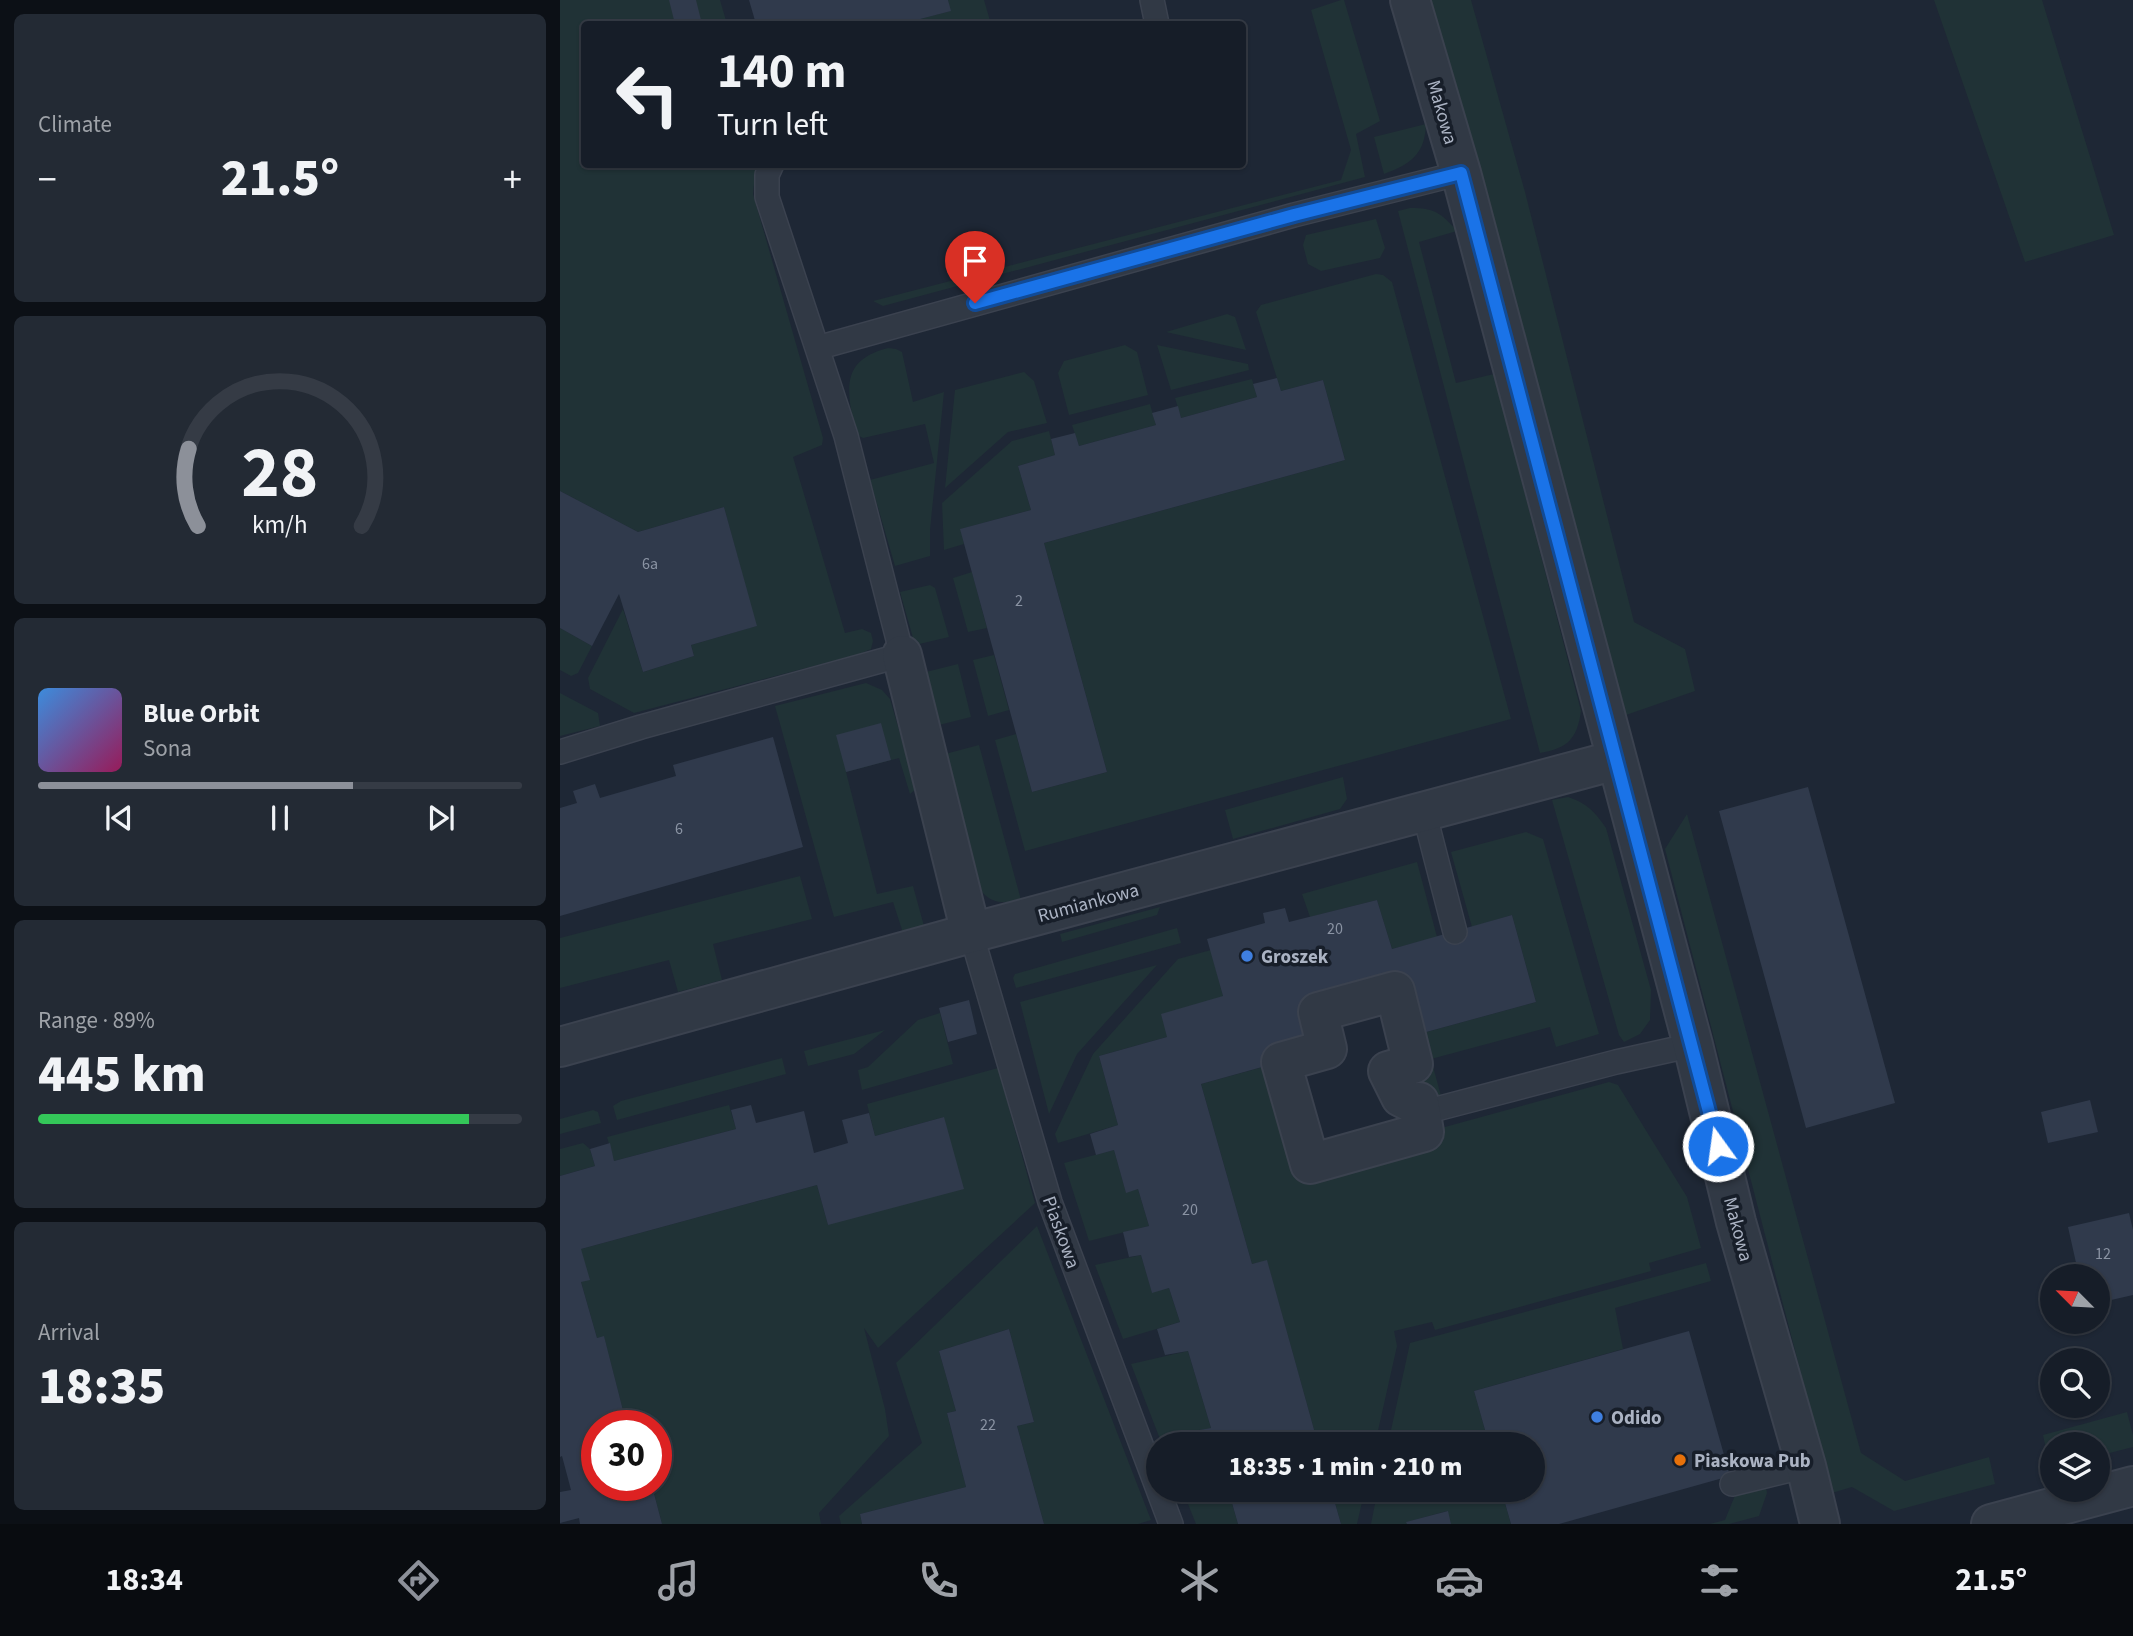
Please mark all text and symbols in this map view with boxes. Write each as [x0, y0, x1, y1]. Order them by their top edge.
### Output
text: 140 m [717, 37, 846, 107]
icon: left [602, 49, 693, 140]
street label: Makowa [1420, 77, 1464, 148]
text: Turn left [717, 102, 828, 148]
text: Climate [38, 108, 112, 141]
text: 21.5° [221, 142, 339, 216]
text: − [38, 153, 57, 207]
text: + [503, 153, 522, 207]
pin [945, 231, 1005, 303]
icon: arrive [956, 242, 994, 280]
text: 28 [242, 421, 318, 525]
text: km/h [252, 507, 308, 543]
house number: 6a [642, 553, 658, 575]
house number: 2 [1015, 590, 1023, 612]
text: Blue Orbit [143, 695, 260, 732]
text: Sona [143, 732, 192, 765]
icon: previous [100, 799, 138, 837]
icon: pause [261, 799, 299, 837]
icon: next [422, 799, 460, 837]
house number: 6 [675, 818, 683, 840]
street label: Rumiankowa [1035, 877, 1142, 930]
house number: 20 [1327, 918, 1343, 940]
place label: Groszek [1261, 944, 1329, 971]
marker: Groszek [1239, 948, 1255, 964]
text: Range · 89% [38, 1004, 155, 1037]
text: 445 km [38, 1038, 206, 1112]
position arrow [1681, 1109, 1755, 1183]
street label: Piaskowa [1035, 1193, 1086, 1273]
street label: Makowa [1716, 1194, 1759, 1265]
house number: 20 [1182, 1199, 1198, 1221]
house number: 12 [2095, 1243, 2111, 1265]
north arrow [2040, 1264, 2110, 1334]
map controls [2040, 1264, 2110, 1502]
text: Arrival [38, 1316, 100, 1349]
button: search [2040, 1348, 2110, 1418]
text: 18:35 [38, 1350, 165, 1424]
place label: Odido [1611, 1405, 1662, 1432]
marker: Odido [1589, 1409, 1605, 1425]
speed limit sign: 30 [581, 1410, 672, 1501]
house number: 22 [980, 1414, 996, 1436]
button: layers [2040, 1432, 2110, 1502]
text: 18:35 · 1 min · 210 m [1229, 1448, 1462, 1485]
place label: Piaskowa Pub [1694, 1448, 1811, 1475]
marker: Piaskowa Pub [1672, 1452, 1688, 1468]
icon: directions [394, 1556, 443, 1605]
icon: music [654, 1556, 703, 1605]
icon: phone [914, 1556, 963, 1605]
icon: climate [1175, 1556, 1224, 1605]
icon: car [1435, 1556, 1484, 1605]
icon: filters [1695, 1556, 1744, 1605]
text: 18:34 [106, 1557, 183, 1603]
text: 21.5° [1955, 1557, 2027, 1603]

